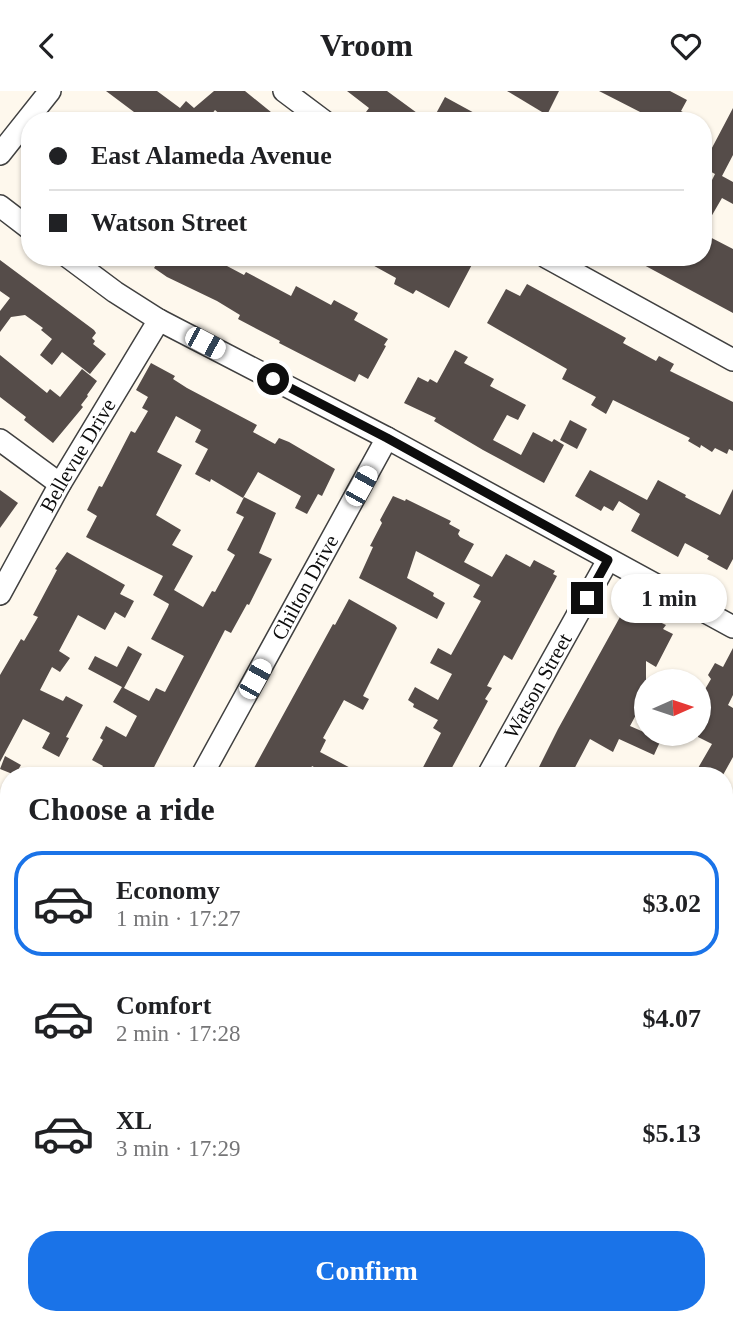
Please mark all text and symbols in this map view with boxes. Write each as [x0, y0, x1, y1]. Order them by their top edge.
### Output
icon: back [28, 27, 66, 65]
text: Vroom [320, 27, 413, 63]
icon: heart [667, 27, 705, 65]
text: East Alameda Avenue [91, 141, 332, 170]
text: Watson Street [91, 208, 247, 237]
car [182, 324, 229, 362]
route start [257, 363, 289, 395]
street label: Bellevue Drive [35, 394, 121, 516]
car [342, 463, 381, 509]
street label: Chilton Drive [267, 531, 343, 644]
callout: 1 min [612, 573, 727, 623]
route end [571, 582, 603, 614]
text: 1 min [641, 586, 697, 611]
street label: Watson Street [499, 629, 577, 743]
car [236, 656, 275, 702]
north arrow [634, 669, 710, 745]
map controls [634, 669, 711, 746]
text: Choose a ride [28, 791, 215, 827]
icon: car [32, 872, 95, 935]
text: Economy [116, 876, 220, 905]
text: $3.02 [643, 889, 701, 918]
text: 1 min · 17:27 [116, 906, 241, 931]
icon: car [32, 987, 95, 1050]
text: Comfort [116, 991, 211, 1020]
text: $4.07 [643, 1004, 701, 1033]
text: 2 min · 17:28 [116, 1021, 241, 1046]
icon: car [32, 1102, 95, 1165]
text: XL [116, 1106, 152, 1135]
text: $5.13 [643, 1119, 701, 1148]
text: 3 min · 17:29 [116, 1136, 241, 1161]
button: Confirm [28, 1231, 705, 1311]

